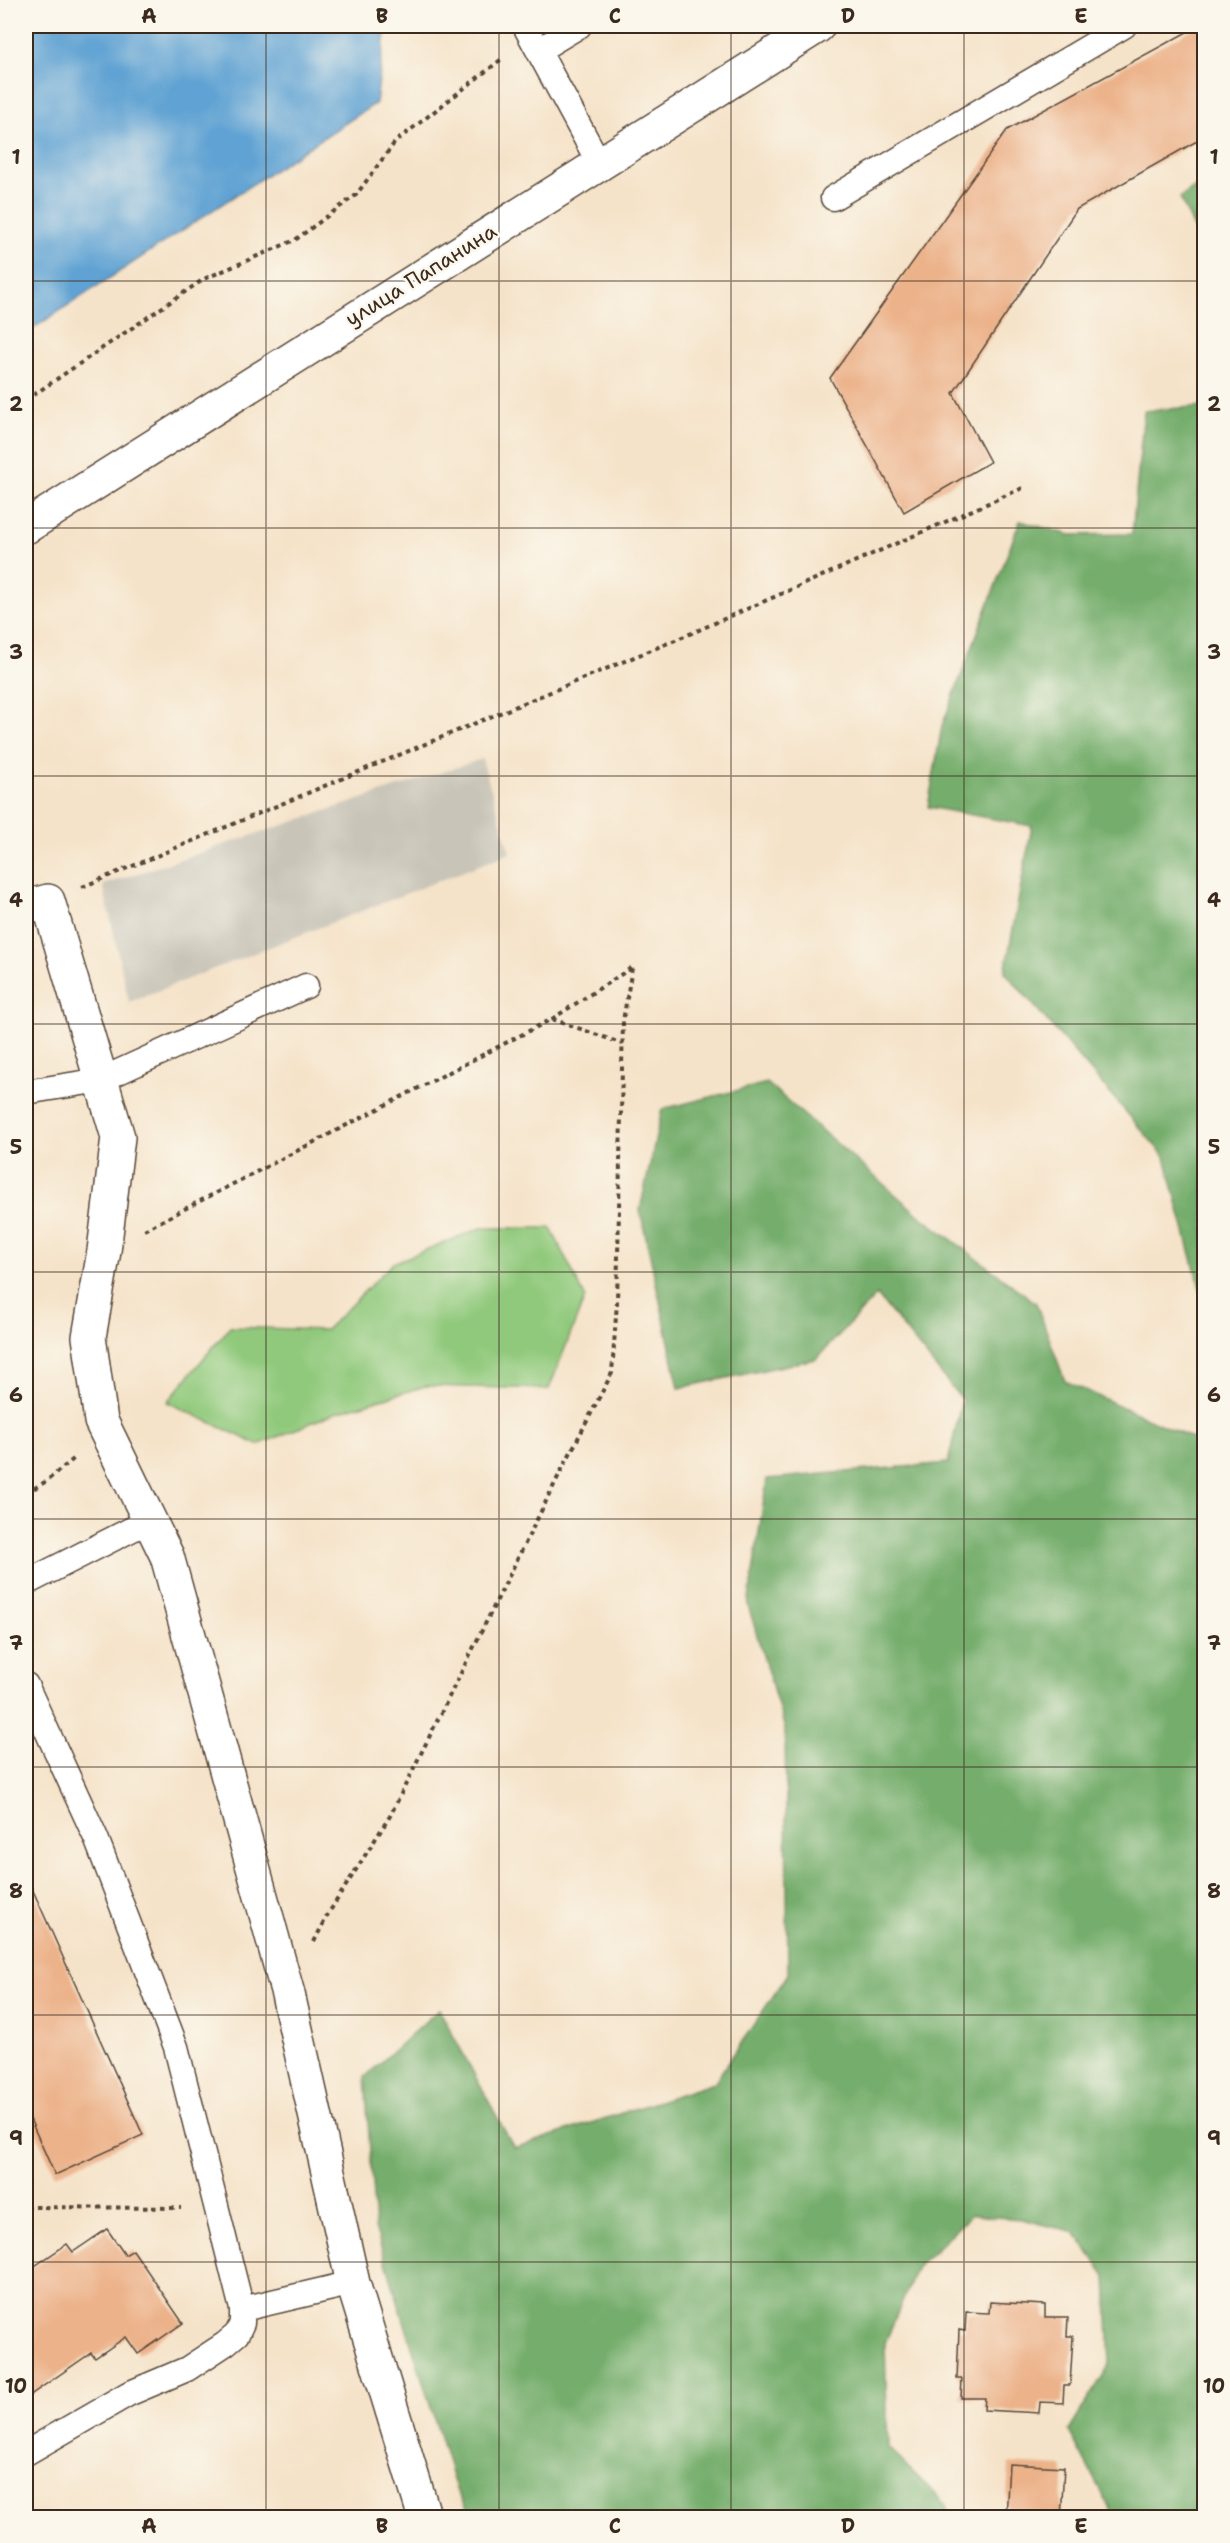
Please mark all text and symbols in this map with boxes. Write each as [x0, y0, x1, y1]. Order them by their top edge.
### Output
text: A [141, 3, 157, 29]
text: B [376, 3, 388, 29]
text: C [609, 3, 621, 29]
text: D [841, 3, 855, 29]
text: E [1074, 3, 1088, 29]
text: 1 [11, 144, 21, 170]
text: 1 [1209, 144, 1219, 170]
street label: улица Папанина [340, 217, 502, 333]
text: 2 [9, 391, 23, 417]
text: 2 [1207, 391, 1221, 417]
text: 3 [9, 639, 23, 665]
text: 3 [1207, 639, 1221, 665]
text: 4 [9, 887, 23, 913]
text: 4 [1207, 887, 1221, 913]
text: 5 [10, 1134, 22, 1160]
text: 5 [1208, 1134, 1220, 1160]
text: 6 [9, 1382, 23, 1408]
text: 6 [1207, 1382, 1221, 1408]
text: 7 [9, 1630, 23, 1656]
text: 7 [1207, 1630, 1221, 1656]
text: 8 [9, 1878, 23, 1904]
text: 8 [1207, 1878, 1221, 1904]
text: 9 [9, 2125, 23, 2151]
text: 9 [1207, 2125, 1221, 2151]
text: 10 [5, 2373, 27, 2399]
text: 10 [1203, 2373, 1225, 2399]
text: A [141, 2513, 157, 2539]
text: B [376, 2513, 388, 2539]
text: C [609, 2513, 621, 2539]
text: D [841, 2513, 855, 2539]
text: E [1074, 2513, 1088, 2539]

